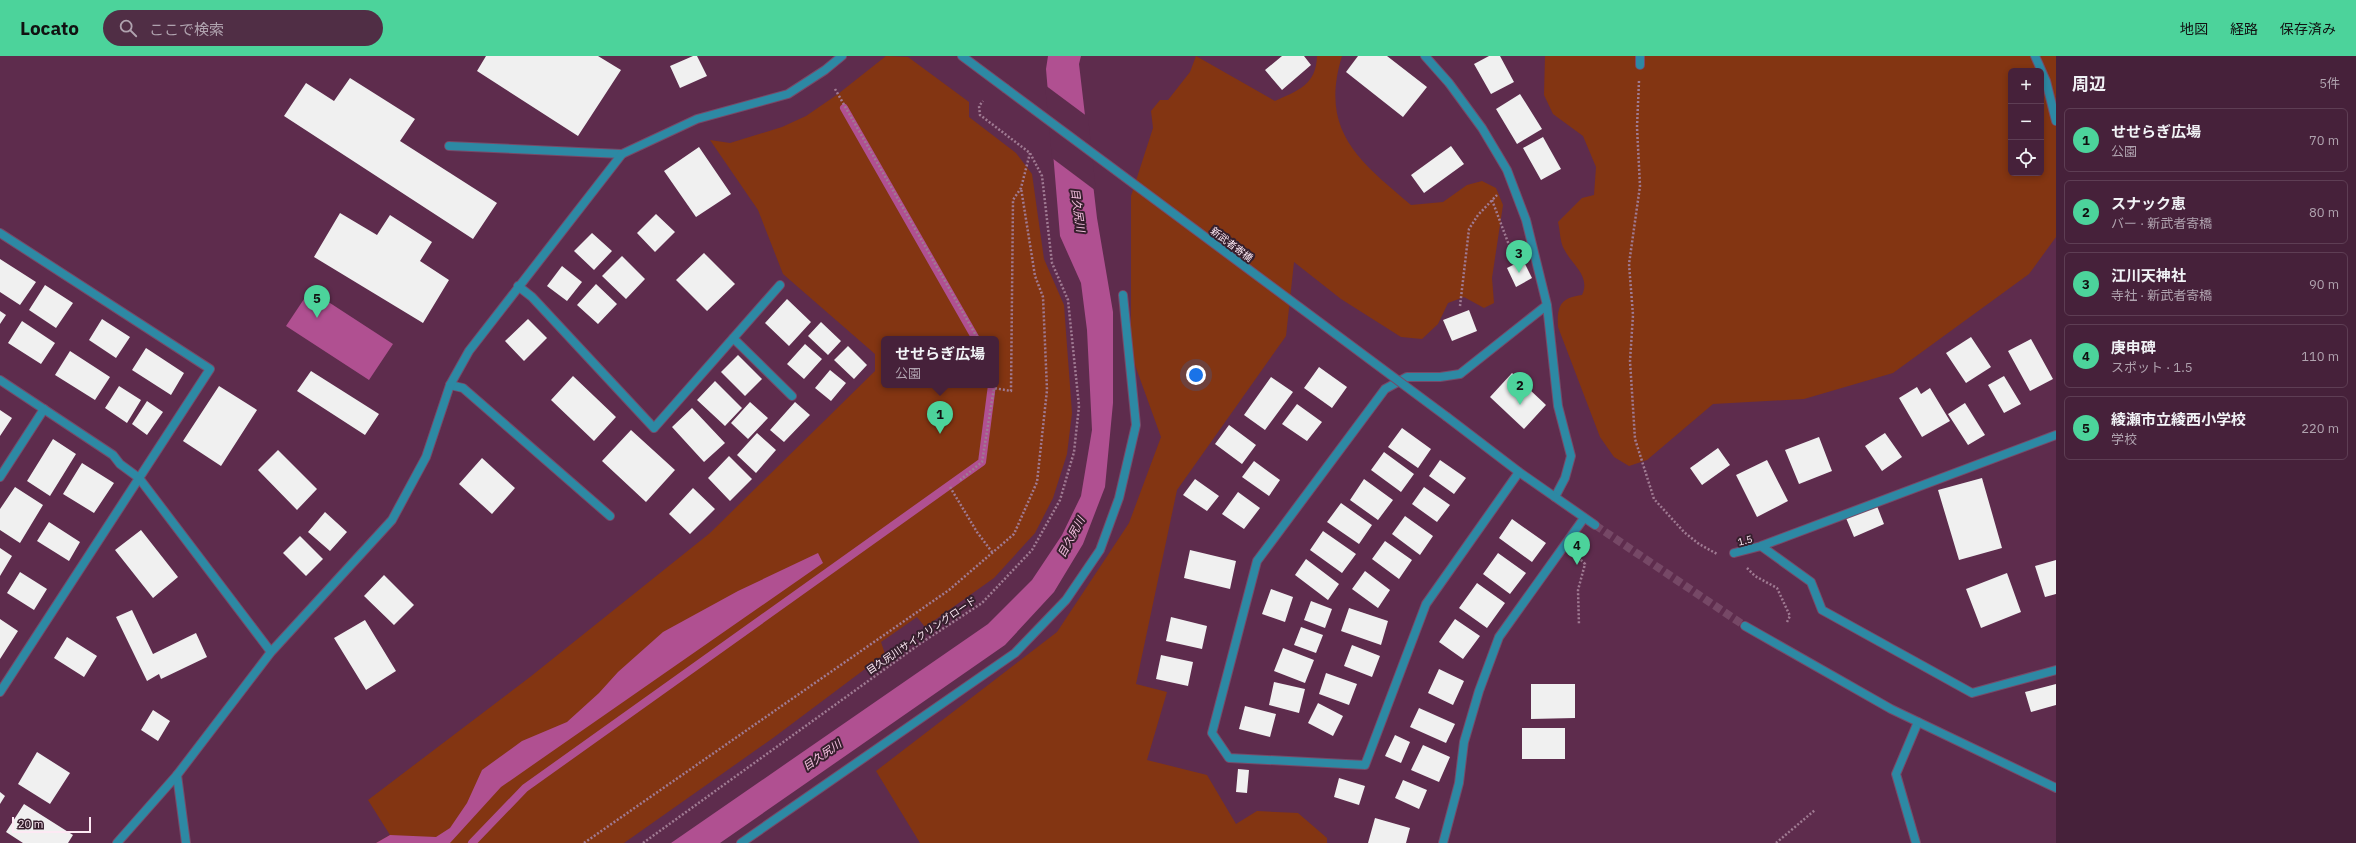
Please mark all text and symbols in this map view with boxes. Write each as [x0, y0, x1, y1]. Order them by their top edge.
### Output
search box [103, 10, 383, 46]
text: Locato [20, 16, 79, 40]
icon: search [117, 17, 139, 39]
text: ここで検索 [149, 20, 224, 39]
text: 地図 [2180, 20, 2208, 38]
text: 経路 [2230, 20, 2258, 38]
text: 保存済み [2280, 20, 2336, 38]
map controls [2008, 68, 2044, 176]
button: + [2008, 68, 2044, 104]
text: 周辺 [2072, 73, 2106, 95]
text: 5件 [2319, 75, 2340, 92]
button: − [2008, 104, 2044, 140]
text: せせらぎ広場 [2111, 122, 2201, 141]
text: 1 [2082, 132, 2090, 149]
text: 70 m [2309, 132, 2339, 149]
button: locate [2008, 140, 2044, 176]
text: 公園 [2111, 143, 2137, 160]
water label: 目久尻川 [1068, 187, 1088, 234]
text: スナック恵 [2111, 194, 2186, 213]
text: 2 [2082, 204, 2090, 221]
text: 80 m [2309, 204, 2339, 221]
text: バー · 新武者寄橋 [2111, 215, 2212, 232]
street label: 新武者寄橋 [1208, 224, 1256, 265]
pin: 3 [1506, 240, 1532, 273]
text: 江川天神社 [2111, 266, 2186, 285]
text: 3 [2082, 276, 2090, 293]
text: 90 m [2309, 276, 2339, 293]
pin: 5 [304, 285, 330, 318]
text: 寺社 · 新武者寄橋 [2111, 287, 2212, 304]
popup [881, 336, 999, 388]
text: 庚申碑 [2111, 338, 2156, 357]
text: せせらぎ広場 [895, 344, 985, 363]
text: 4 [2082, 348, 2090, 365]
text: 110 m [2301, 348, 2339, 365]
text: スポット · 1.5 [2111, 359, 2193, 376]
text: 公園 [895, 365, 921, 382]
your location [1186, 365, 1206, 385]
pin: 2 [1507, 372, 1533, 405]
pin: 1 [927, 401, 953, 434]
text: 綾瀬市立綾西小学校 [2111, 410, 2246, 429]
text: 5 [2082, 420, 2090, 437]
text: 220 m [2301, 420, 2339, 437]
text: 学校 [2111, 431, 2137, 448]
water label: 目久尻川 [1054, 513, 1088, 560]
pin: 4 [1564, 532, 1590, 565]
street label: 1.5 [1736, 532, 1754, 549]
street label: 目久尻川サイクリングロード [864, 594, 979, 677]
water label: 目久尻川 [800, 736, 845, 773]
scale bar [12, 815, 91, 834]
text: 20 m [18, 817, 43, 831]

